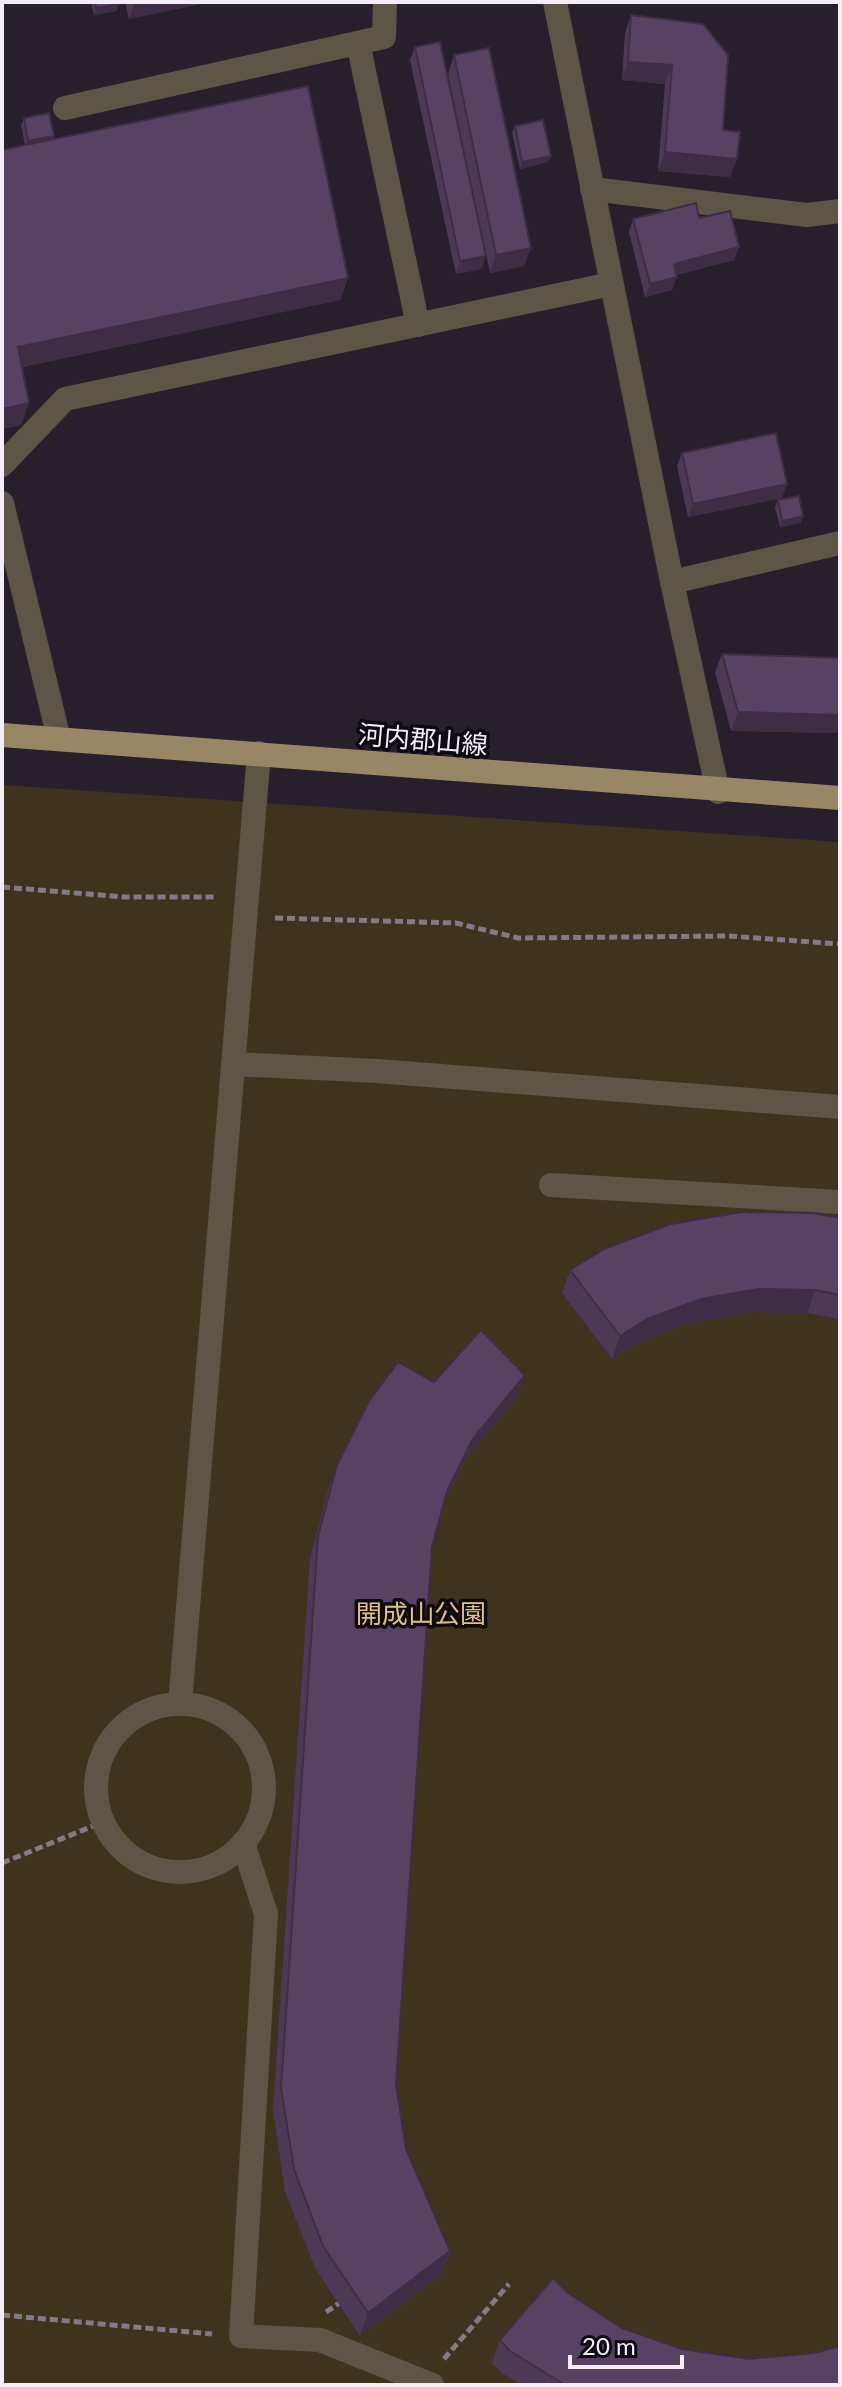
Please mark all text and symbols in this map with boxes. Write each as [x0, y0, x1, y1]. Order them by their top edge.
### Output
street label: 河内郡山線 [357, 717, 489, 761]
park label: 開成山公園 [356, 1597, 486, 1629]
scale bar [570, 2319, 682, 2369]
text: 20 m [582, 2331, 636, 2360]

